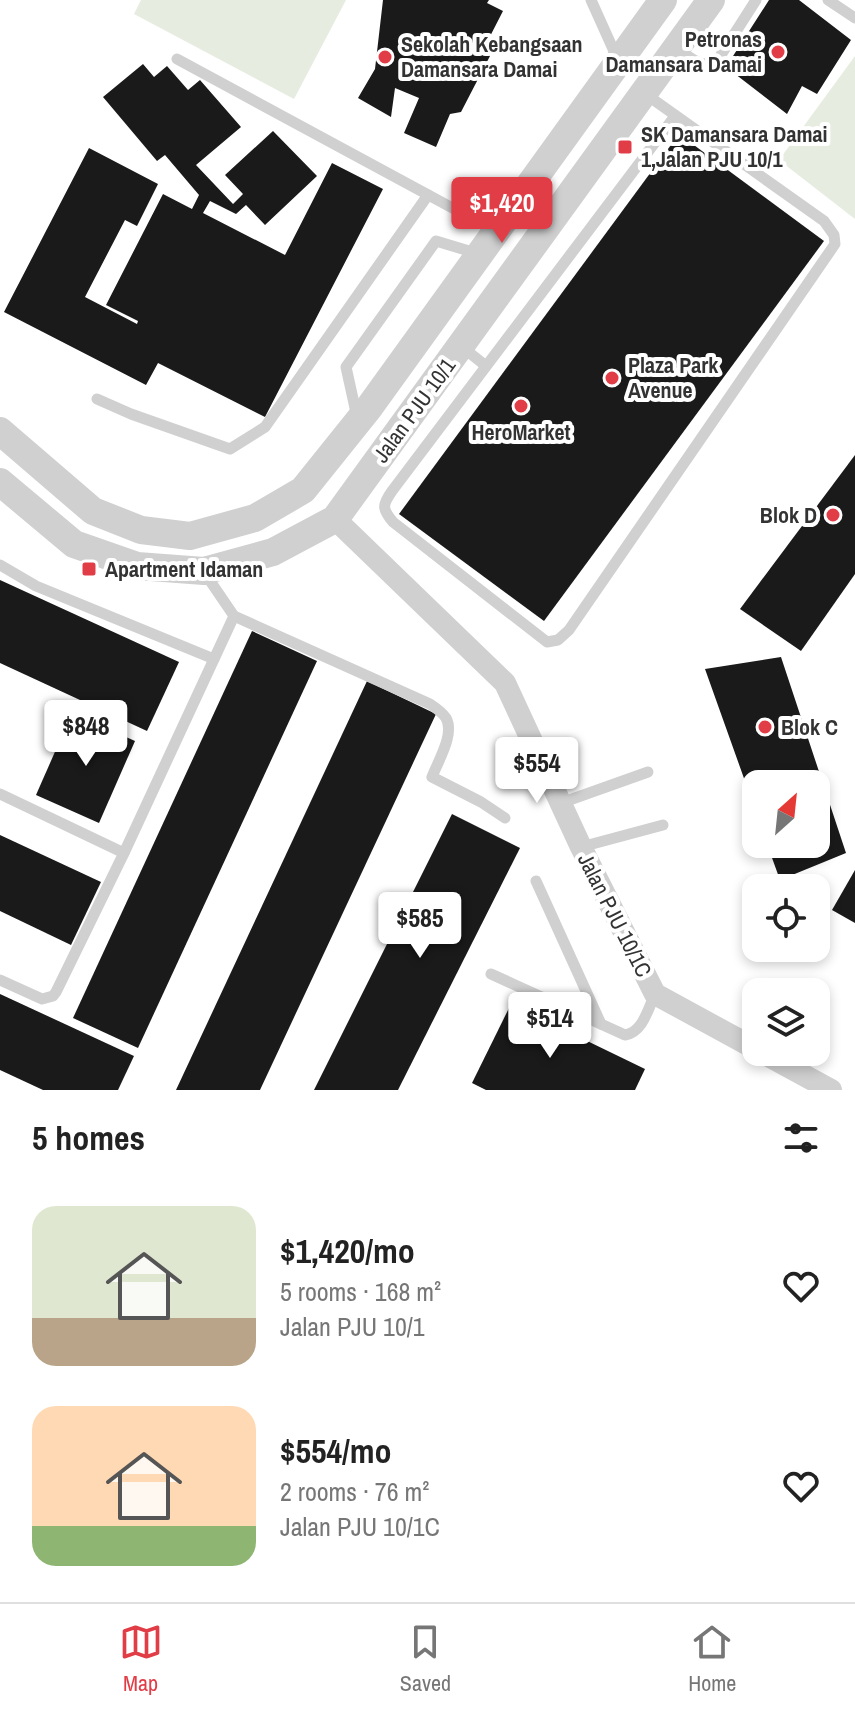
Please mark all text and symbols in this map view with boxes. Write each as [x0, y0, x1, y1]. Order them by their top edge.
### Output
place label: Petronas Damansara Damai [606, 24, 762, 79]
place label: Sekolah Kebangsaan Damansara Damai [401, 29, 582, 84]
marker: Petronas Damansara Damai [769, 43, 787, 61]
marker: Sekolah Kebangsaan Damansara Damai [376, 48, 394, 66]
place label: SK Damansara Damai 1,Jalan PJU 10/1 [641, 119, 828, 174]
marker: SK Damansara Damai 1,Jalan PJU 10/1 [616, 138, 634, 156]
pin: $1,420 [437, 177, 567, 245]
text: $1,420 [469, 185, 535, 220]
place label: Plaza Park Avenue [628, 350, 719, 405]
street label: Jalan PJU 10/1 [366, 352, 462, 468]
marker: Plaza Park Avenue [603, 369, 621, 387]
marker: HeroMarket [512, 397, 530, 415]
place label: HeroMarket [471, 417, 571, 447]
place label: Blok D [760, 500, 817, 530]
marker: Blok D [824, 506, 842, 524]
place label: Apartment Idaman [105, 554, 263, 584]
marker: Apartment Idaman [80, 560, 98, 578]
pin: $848 [39, 700, 133, 768]
text: $848 [62, 708, 110, 743]
place label: Blok C [781, 712, 838, 742]
marker: Blok C [756, 718, 774, 736]
pin: $554 [490, 737, 584, 805]
text: $554 [513, 745, 561, 780]
north arrow [742, 770, 830, 858]
map controls [742, 770, 830, 1066]
street label: Jalan PJU 10/1C [571, 848, 659, 982]
button: locate [742, 874, 830, 962]
pin: $585 [373, 892, 467, 960]
text: $585 [396, 900, 444, 935]
button: layers [742, 978, 830, 1066]
pin: $514 [503, 992, 597, 1060]
text: $514 [526, 1000, 574, 1035]
text: 5 homes [32, 1115, 145, 1161]
icon: filters [779, 1116, 823, 1160]
text: $1,420/mo [280, 1228, 415, 1274]
icon: home [96, 1238, 192, 1334]
icon: heart [779, 1264, 823, 1308]
text: 5 rooms · 168 m² [280, 1274, 441, 1309]
text: Jalan PJU 10/1 [280, 1309, 425, 1344]
text: $554/mo [280, 1428, 392, 1474]
icon: home [96, 1438, 192, 1534]
icon: heart [779, 1464, 823, 1508]
text: 2 rooms · 76 m² [280, 1474, 429, 1509]
text: Jalan PJU 10/1C [280, 1509, 440, 1544]
tab: Map [119, 1620, 163, 1698]
tab: Saved [400, 1620, 451, 1698]
tab: Home [688, 1620, 736, 1698]

